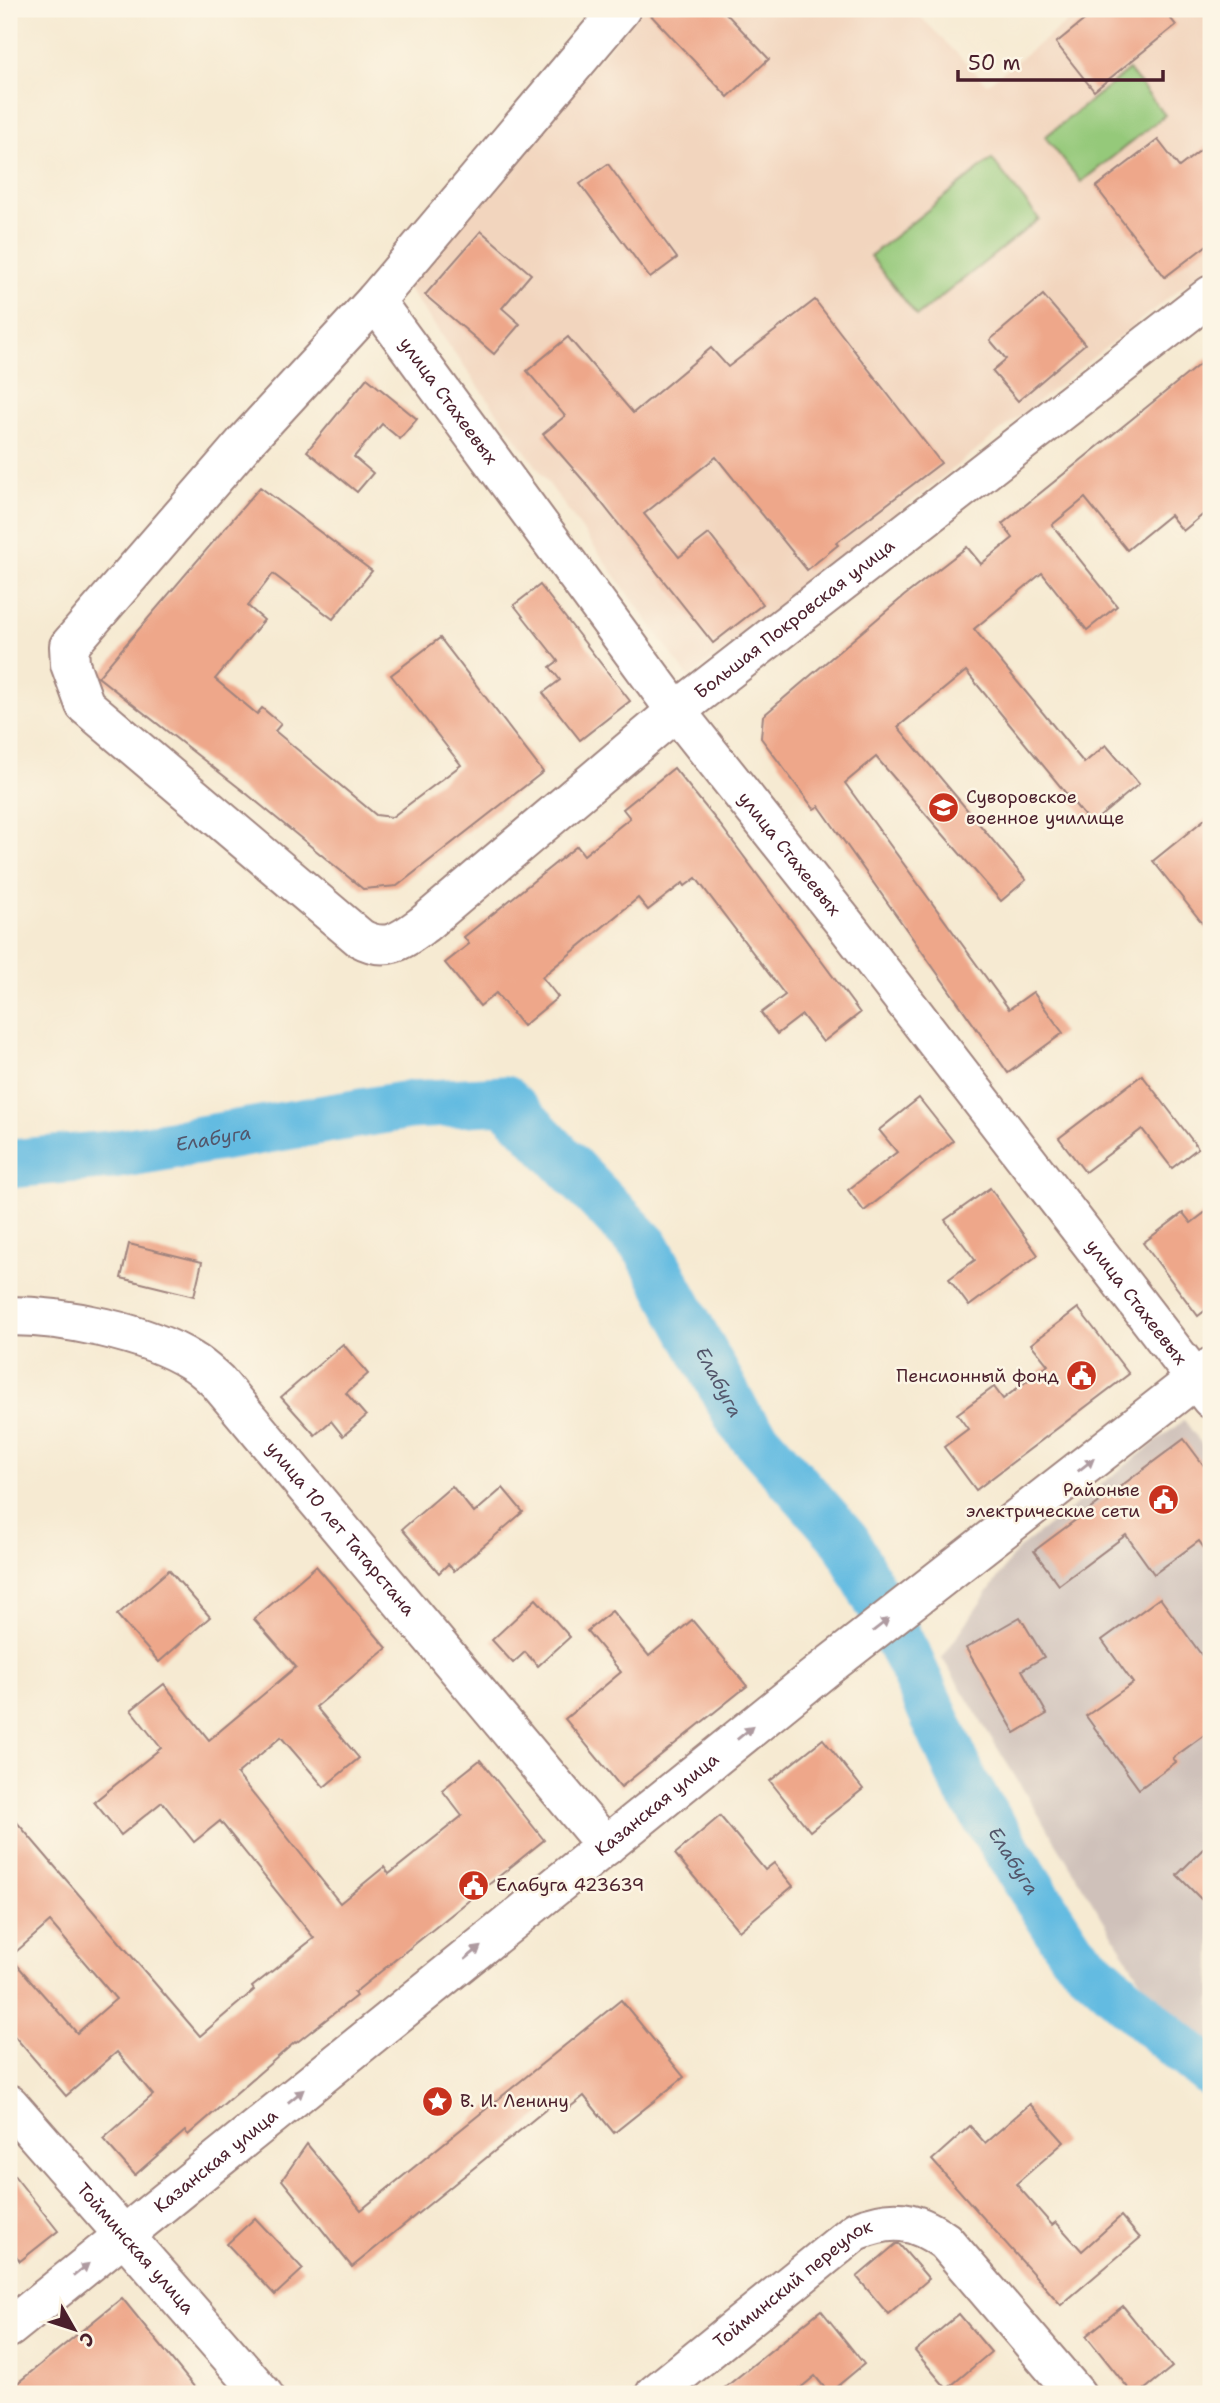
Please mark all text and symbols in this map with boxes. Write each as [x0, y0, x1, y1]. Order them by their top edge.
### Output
scale bar [958, 38, 1162, 82]
text: 50 m [968, 49, 1021, 77]
street label: улица Стахеевых [394, 332, 503, 469]
street label: Большая Покровская улица [690, 533, 899, 704]
place label: Суворовское военное училище [966, 785, 1125, 830]
street label: улица Стахеевых [733, 787, 846, 921]
school or university icon: Суворовское военное училище [926, 790, 960, 824]
water label: Елабуга [174, 1120, 253, 1157]
street label: улица Стахеевых [1080, 1235, 1192, 1370]
water label: Елабуга [690, 1343, 748, 1422]
public building icon: Пенсионный фонд [1065, 1359, 1099, 1393]
place label: Пенсионный фонд [896, 1364, 1060, 1388]
street label: улица 10 лет Татарстана [261, 1436, 420, 1621]
one-way arrow [1076, 1458, 1094, 1473]
place label: Районые электрические сети [966, 1478, 1140, 1523]
public building icon: Районые электрические сети [1146, 1483, 1180, 1517]
one-way arrow [872, 1618, 889, 1633]
one-way arrow [737, 1726, 754, 1741]
street label: Казанская улица [590, 1747, 724, 1862]
water label: Елабуга [982, 1822, 1045, 1900]
public building icon: Елабуга 423639 [456, 1868, 490, 1902]
place label: Елабуга 423639 [496, 1873, 644, 1897]
one-way arrow [464, 1946, 482, 1961]
place icon: В. И. Ленину [420, 2084, 454, 2118]
one-way arrow [288, 2089, 305, 2104]
place label: В. И. Ленину [460, 2089, 569, 2113]
street label: Казанская улица [149, 2103, 283, 2218]
street label: Тойминская улица [71, 2178, 200, 2319]
street label: Тойминский переулок [709, 2214, 876, 2354]
one-way arrow [72, 2263, 90, 2278]
north arrow [38, 2294, 108, 2364]
text: С [73, 2327, 100, 2352]

